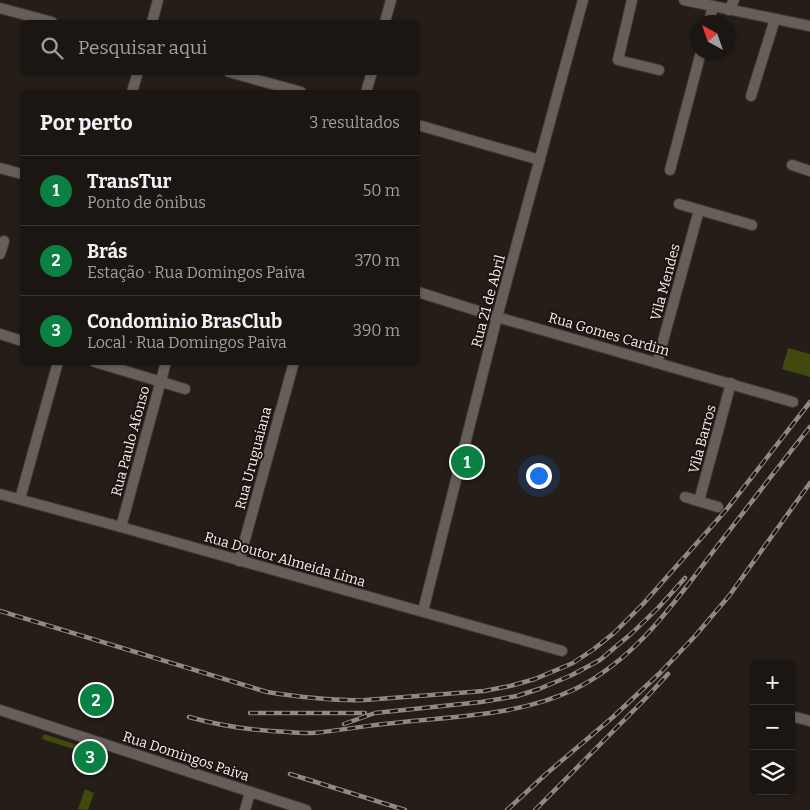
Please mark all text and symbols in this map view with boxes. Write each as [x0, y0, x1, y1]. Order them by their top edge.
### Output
north arrow [690, 15, 735, 60]
search box [20, 20, 420, 75]
icon: search [38, 34, 66, 62]
text: Pesquisar aqui [78, 36, 207, 59]
text: Por perto [40, 110, 133, 136]
text: 3 resultados [309, 113, 400, 132]
text: TransTur [87, 170, 171, 193]
text: 1 [53, 181, 59, 200]
text: 50 m [363, 181, 400, 200]
text: Ponto de ônibus [87, 193, 206, 212]
text: Brás [87, 240, 127, 263]
street label: Vila Mendes [647, 242, 684, 322]
text: 2 [51, 251, 61, 270]
text: 370 m [354, 251, 400, 270]
street label: Rua 21 de Abril [468, 253, 509, 349]
text: Estação · Rua Domingos Paiva [87, 263, 305, 282]
street label: Rua Gomes Cardim [546, 309, 672, 360]
text: Condominio BrasClub [87, 310, 282, 333]
text: 3 [51, 321, 61, 340]
text: 390 m [353, 321, 400, 340]
text: Local · Rua Domingos Paiva [87, 333, 287, 352]
street label: Rua Paulo Afonso [108, 384, 153, 498]
street label: Vila Barros [685, 403, 720, 475]
street label: Rua Uruguaiana [232, 405, 275, 511]
pin: 1 [451, 443, 483, 481]
your location [526, 463, 552, 489]
street label: Rua Doutor Almeida Lima [202, 528, 368, 591]
map controls [750, 660, 795, 795]
button: + [750, 660, 795, 705]
pin: 2 [80, 681, 112, 719]
button: − [750, 705, 795, 750]
street label: Rua Domingos Paiva [120, 728, 252, 785]
pin: 3 [74, 738, 106, 776]
button: layers [750, 750, 795, 795]

